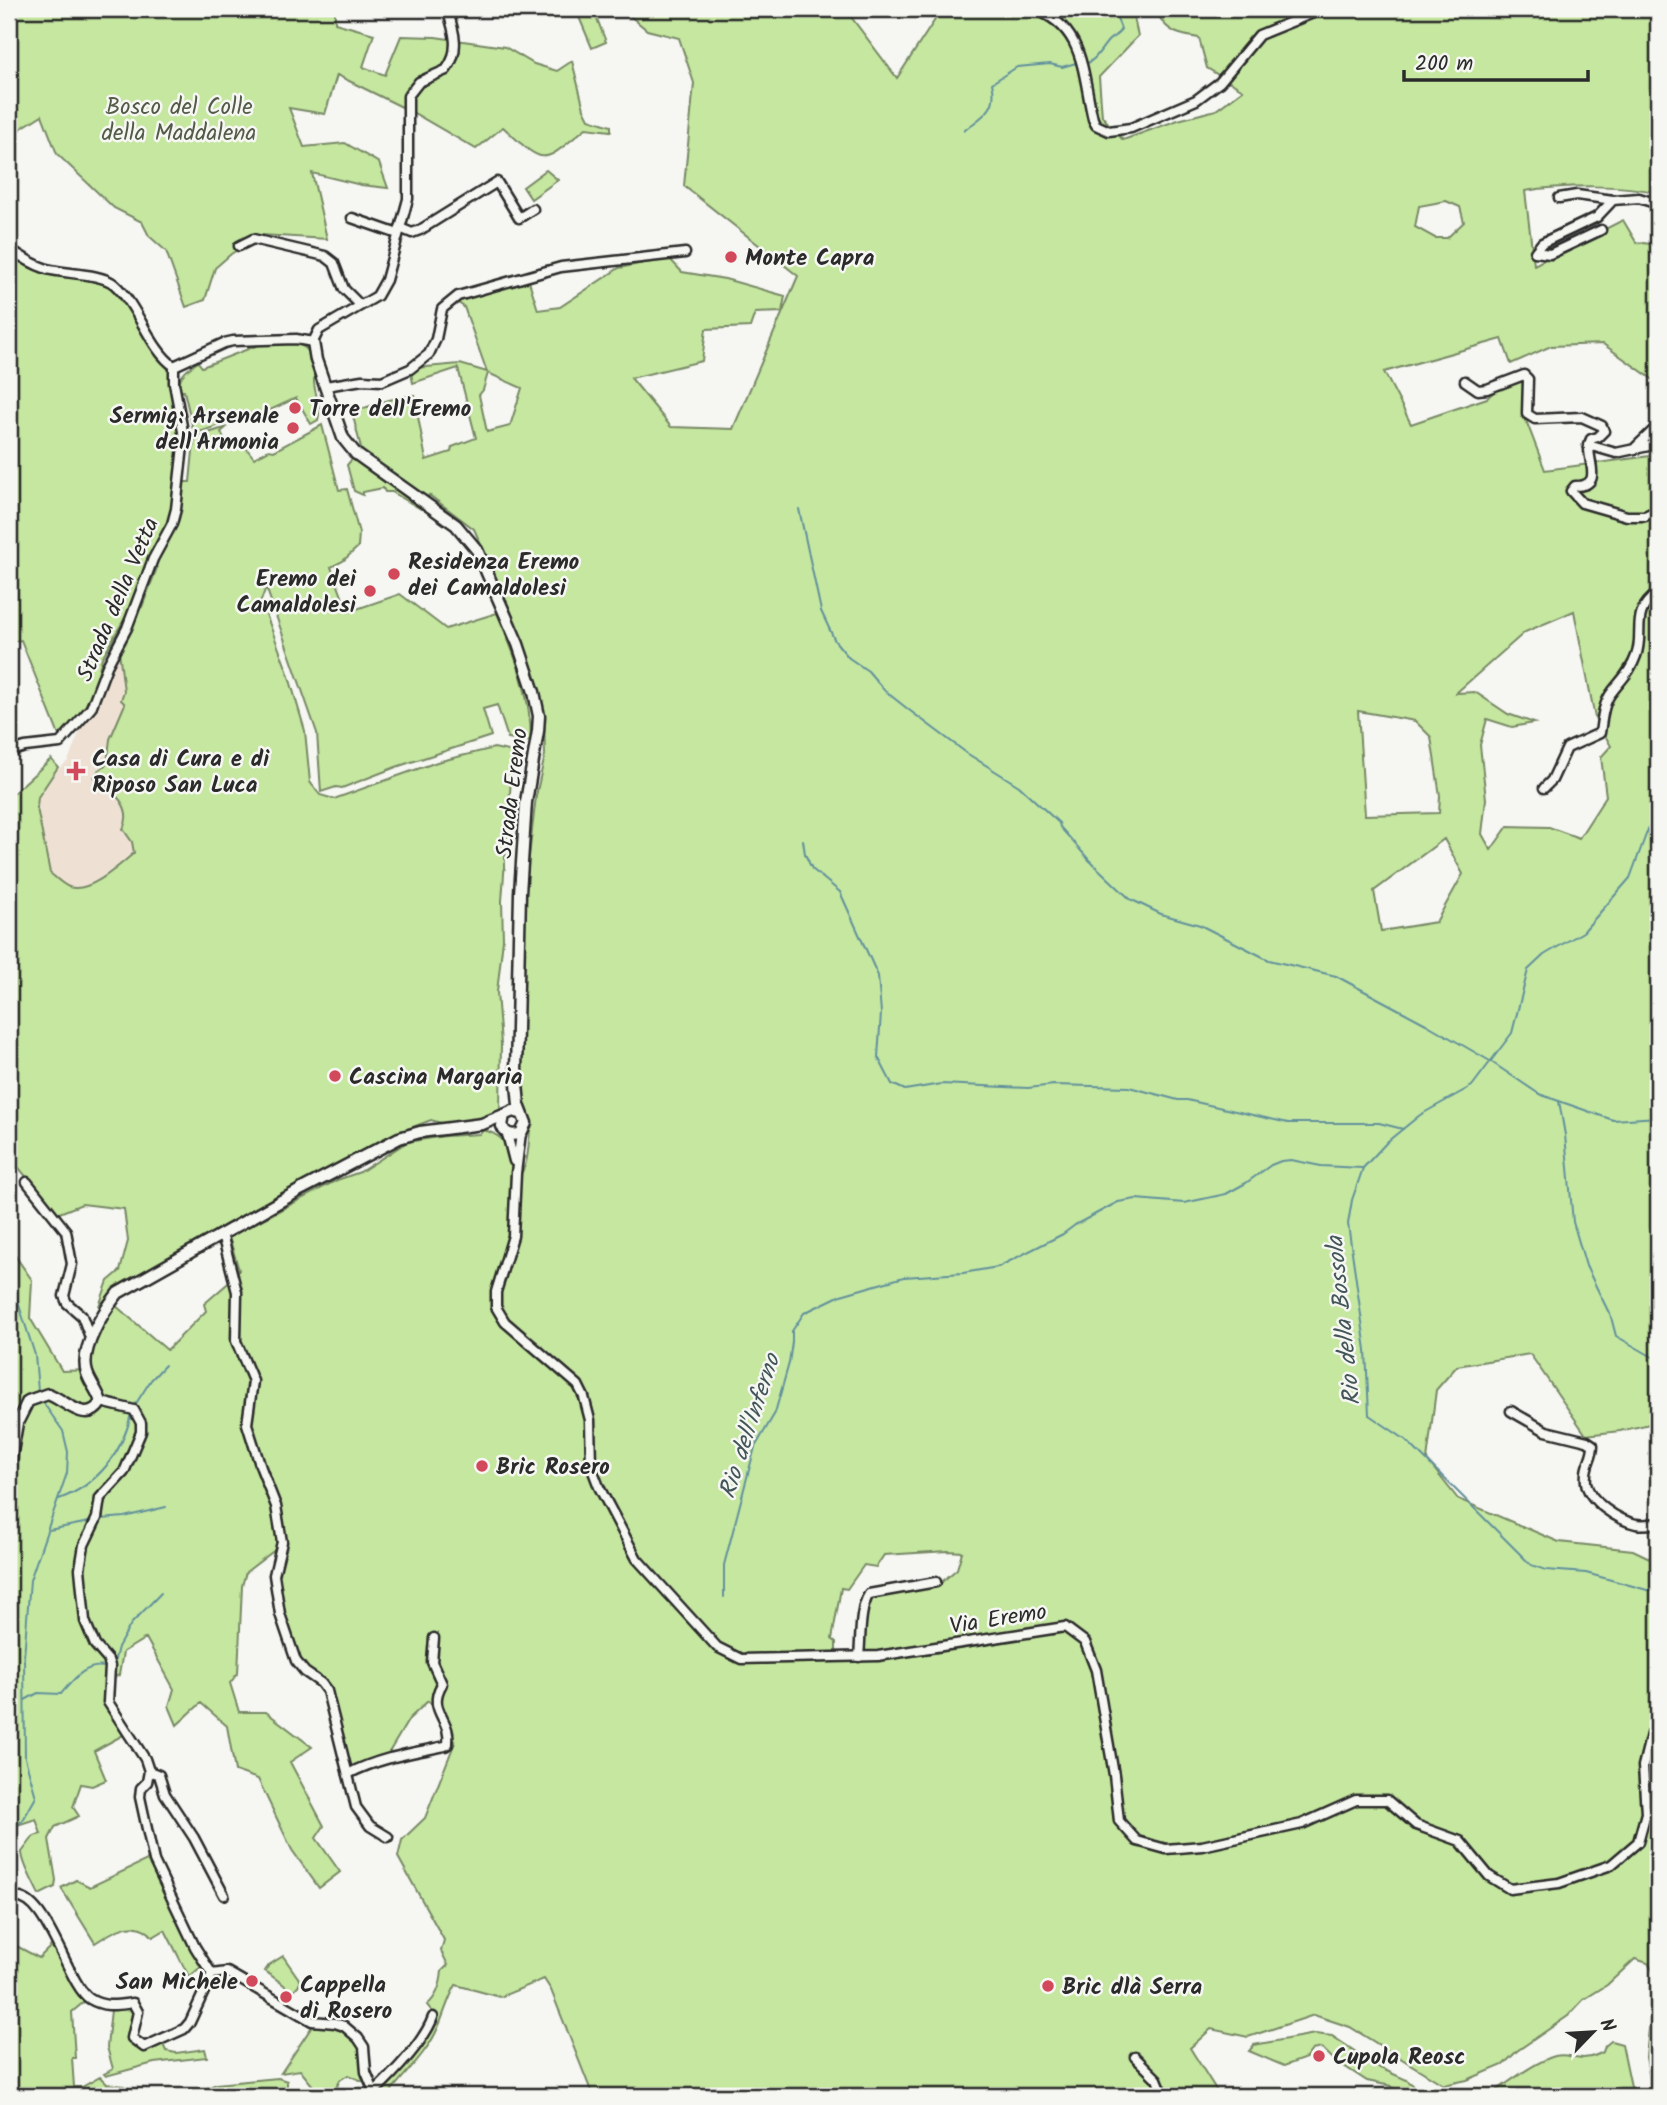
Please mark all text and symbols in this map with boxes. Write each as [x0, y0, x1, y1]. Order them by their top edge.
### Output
scale bar [1404, 38, 1588, 82]
text: 200 m [1415, 48, 1473, 81]
park label: Bosco del Colle della Maddalena [102, 90, 256, 152]
place label: Monte Capra [745, 241, 875, 277]
marker: Monte Capra [723, 249, 739, 265]
place label: Torre dell'Eremo [309, 392, 471, 428]
place label: Sermig: Arsenale dell'Armonia [110, 399, 279, 461]
marker: Torre dell'Eremo [287, 400, 303, 416]
marker: Sermig: Arsenale dell'Armonia [285, 420, 301, 436]
street label: Strada della Vetta [68, 512, 170, 687]
place label: Residenza Eremo dei Camaldolesi [408, 545, 579, 607]
place label: Eremo dei Camaldolesi [236, 562, 357, 624]
marker: Residenza Eremo dei Camaldolesi [386, 566, 402, 582]
marker: Eremo dei Camaldolesi [362, 583, 378, 599]
street label: Strada Eremo [487, 726, 539, 861]
place label: Casa di Cura e di Riposo San Luca [92, 742, 270, 804]
marker: Casa di Cura e di Riposo San Luca [66, 761, 86, 781]
place label: Cascina Margaria [349, 1060, 523, 1096]
marker: Cascina Margaria [327, 1068, 343, 1084]
water label: Rio della Bossola [1316, 1232, 1373, 1408]
water label: Rio dell'Inferno [709, 1347, 793, 1504]
place label: Bric Rosero [496, 1450, 610, 1486]
marker: Bric Rosero [474, 1458, 490, 1474]
street label: Via Eremo [947, 1595, 1049, 1645]
place label: San Michele [116, 1965, 238, 2001]
place label: Cappella di Rosero [300, 1968, 392, 2030]
place label: Bric dlà Serra [1062, 1970, 1203, 2006]
marker: San Michele [244, 1973, 260, 1989]
marker: Bric dlà Serra [1040, 1978, 1056, 1994]
marker: Cappella di Rosero [278, 1989, 294, 2005]
north arrow [1558, 1996, 1628, 2066]
text: N [1590, 2014, 1623, 2037]
place label: Cupola Reosc [1333, 2040, 1465, 2076]
marker: Cupola Reosc [1311, 2048, 1327, 2064]

